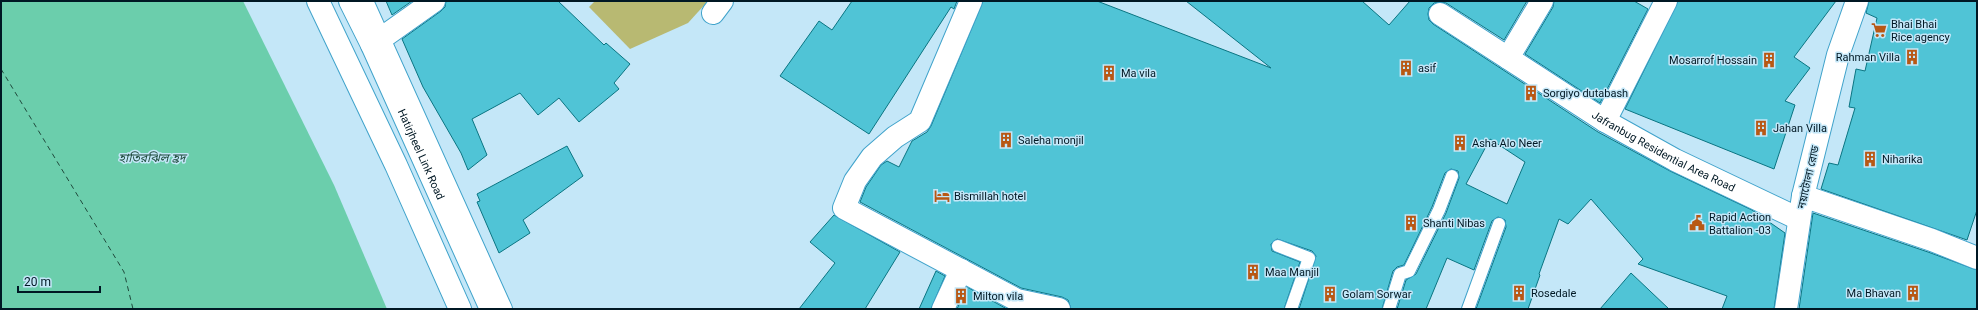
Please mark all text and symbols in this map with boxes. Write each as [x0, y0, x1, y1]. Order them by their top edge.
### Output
place label: Bhai Bhai Rice agency [1891, 18, 1951, 44]
supermarket icon: Bhai Bhai Rice agency [1870, 21, 1888, 39]
building icon: Rahman Villa [1903, 48, 1921, 66]
building icon: Mosarrof Hossain [1760, 51, 1778, 69]
place label: Rahman Villa [1836, 51, 1900, 64]
place label: Mosarrof Hossain [1669, 54, 1757, 67]
building icon: asif [1397, 59, 1415, 77]
place label: asif [1418, 62, 1436, 75]
building icon: Ma vila [1100, 64, 1118, 82]
place label: Ma vila [1121, 67, 1156, 80]
building icon: Sorgiyo dutabash [1522, 84, 1540, 102]
place label: Sorgiyo dutabash [1543, 87, 1628, 100]
street label: Hatirjheel Link Road [395, 107, 447, 202]
street label: Jafranbug Residential Area Road [1589, 108, 1737, 195]
building icon: Jahan Villa [1752, 119, 1770, 137]
place label: Jahan Villa [1773, 122, 1827, 135]
building icon: Saleha monjil [997, 131, 1015, 149]
place label: Saleha monjil [1018, 134, 1084, 147]
building icon: Asha Alo Neer [1451, 134, 1469, 152]
place label: Asha Alo Neer [1472, 137, 1542, 150]
street label: নয়াটোলা রোড [1795, 144, 1822, 211]
building icon: Niharika [1861, 150, 1879, 168]
water label: হাতিরঝিল হ্রদ [119, 151, 188, 165]
place label: Niharika [1882, 153, 1923, 166]
hotel icon: Bismillah hotel [933, 187, 951, 205]
place label: Bismillah hotel [954, 190, 1026, 203]
place label: Rapid Action Battalion -03 [1709, 211, 1771, 237]
building icon: Shanti Nibas [1402, 214, 1420, 232]
public building icon: Rapid Action Battalion -03 [1688, 214, 1706, 232]
place label: Shanti Nibas [1423, 217, 1485, 230]
building icon: Maa Manjil [1244, 263, 1262, 281]
place label: Maa Manjil [1265, 266, 1319, 279]
scale bar [18, 268, 100, 294]
text: 20 m [24, 275, 51, 289]
building icon: Rosedale [1510, 284, 1528, 302]
building icon: Ma Bhavan [1904, 284, 1922, 302]
building icon: Golam Sorwar [1321, 285, 1339, 303]
building icon: Milton vila [952, 287, 970, 305]
place label: Rosedale [1531, 287, 1576, 300]
place label: Ma Bhavan [1847, 287, 1901, 300]
place label: Golam Sorwar [1342, 288, 1412, 301]
place label: Milton vila [973, 290, 1023, 303]

